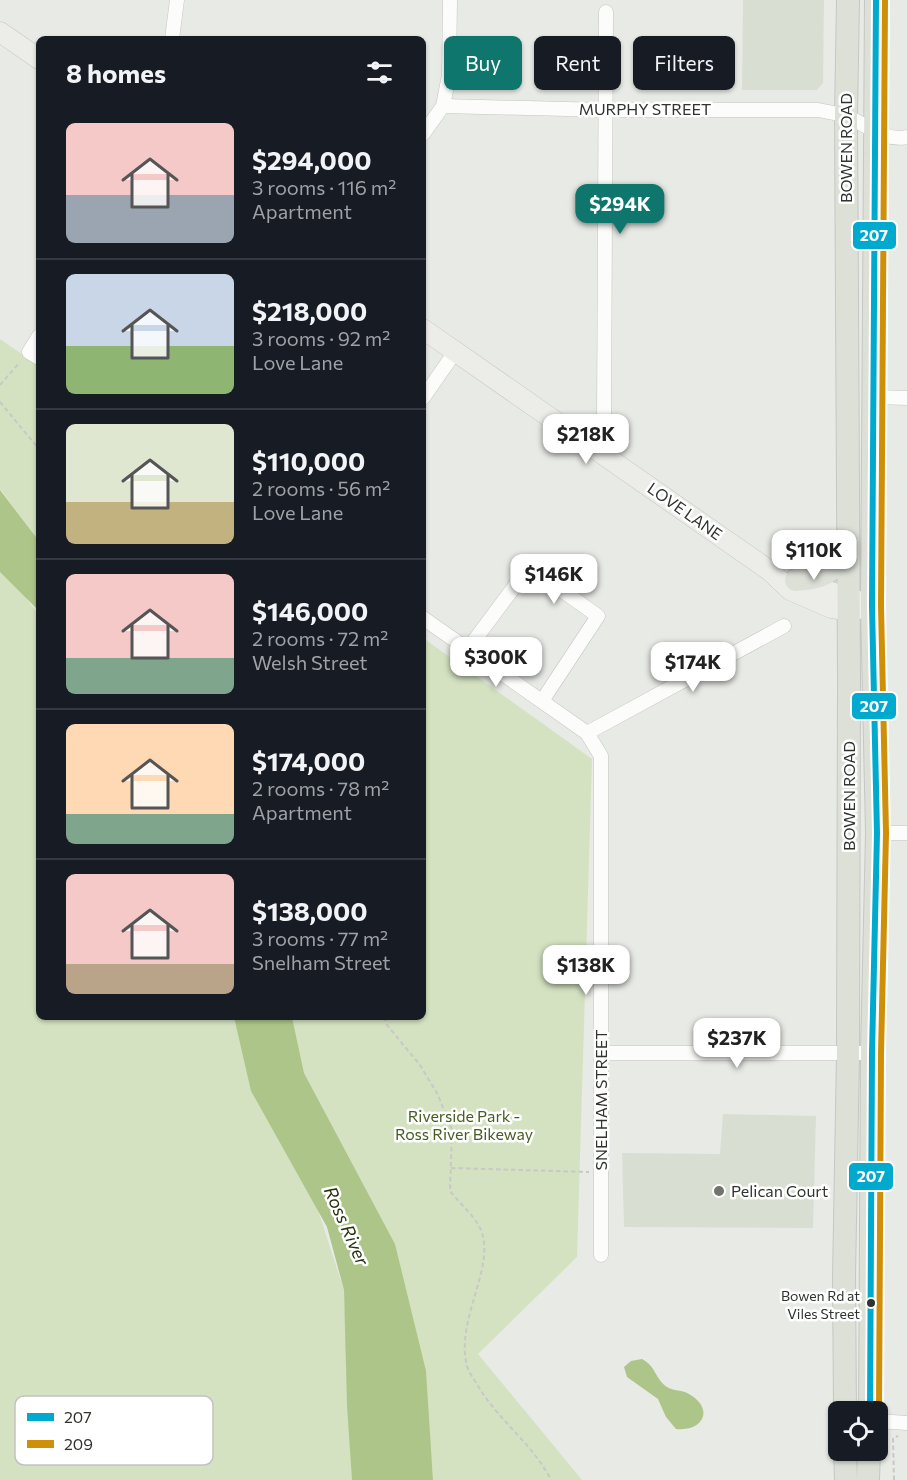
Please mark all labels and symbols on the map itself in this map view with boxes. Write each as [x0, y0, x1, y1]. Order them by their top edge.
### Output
street label: BOWEN ROAD [836, 93, 855, 203]
street label: MURPHY STREET [579, 99, 711, 118]
pin: $294K [578, 184, 662, 235]
line badge: 207 [852, 221, 897, 250]
text: 207 [860, 225, 888, 244]
pin: $218K [544, 414, 628, 465]
street label: LOVE LANE [644, 478, 726, 543]
pin: $110K [772, 530, 856, 581]
pin: $146K [512, 554, 596, 605]
pin: $300K [454, 637, 538, 688]
pin: $174K [651, 642, 735, 693]
line badge: 207 [851, 692, 897, 720]
text: 207 [860, 696, 888, 715]
street label: BOWEN ROAD [839, 741, 858, 851]
pin: $138K [544, 945, 628, 996]
pin: $237K [695, 1018, 779, 1069]
street label: SNELHAM STREET [591, 1030, 610, 1170]
park label: Riverside Park - Ross River Bikeway [395, 1106, 533, 1143]
line badge: 207 [848, 1162, 894, 1191]
text: 207 [857, 1166, 885, 1185]
place label: Pelican Court [731, 1181, 829, 1200]
water label: Ross River [320, 1183, 374, 1269]
marker: Pelican Court [712, 1184, 726, 1198]
place label: Bowen Rd at Viles Street [781, 1287, 860, 1322]
marker: Bowen Rd at Viles Street [865, 1297, 877, 1309]
legend [15, 1396, 213, 1465]
text: 207 [64, 1407, 92, 1426]
text: 209 [64, 1434, 93, 1453]

